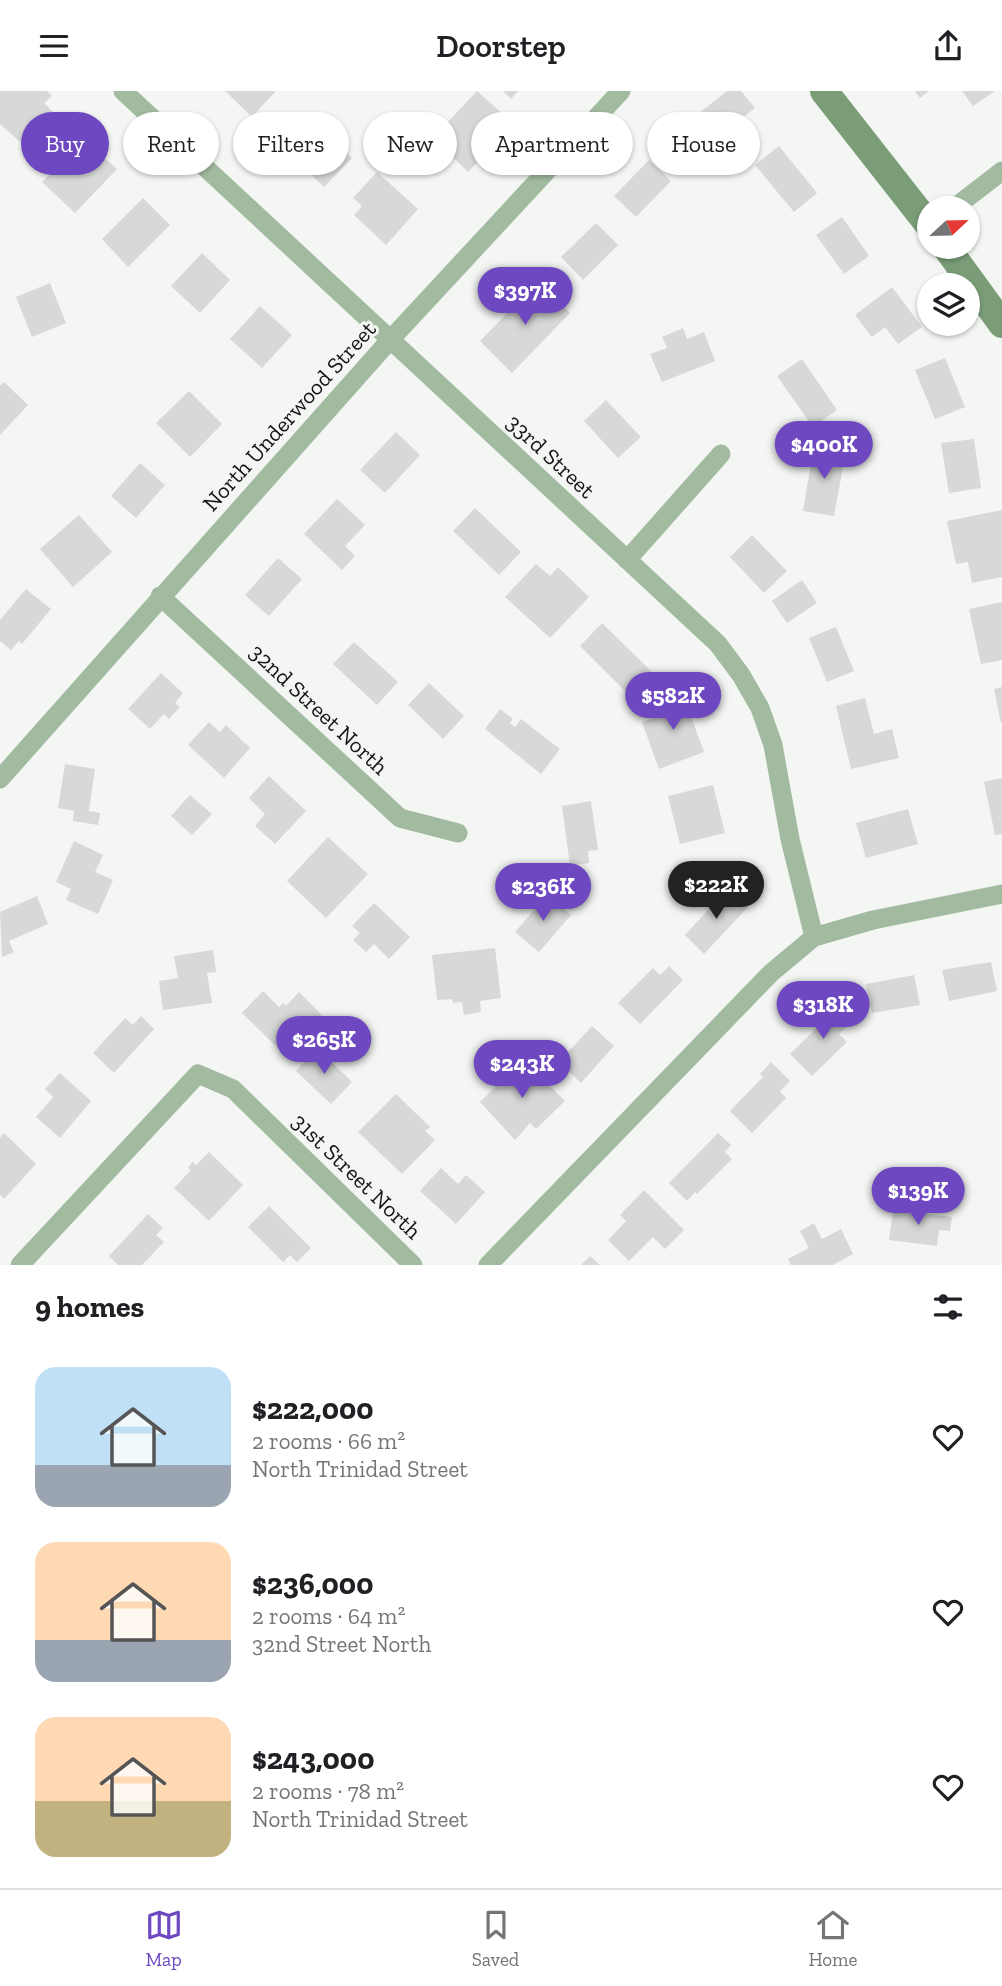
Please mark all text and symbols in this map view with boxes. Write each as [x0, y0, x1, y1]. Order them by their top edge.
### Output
icon: menu [35, 27, 73, 65]
text: Doorstep [436, 27, 566, 65]
icon: share [929, 27, 967, 65]
chip: Buy [21, 112, 109, 175]
chip: Rent [123, 112, 219, 175]
chip: Filters [233, 112, 349, 175]
chip: New [363, 112, 457, 175]
chip: Apartment [471, 112, 633, 175]
chip: House [647, 112, 760, 175]
north arrow [917, 196, 980, 259]
map controls [917, 196, 980, 336]
pin: $397K [476, 267, 574, 327]
button: layers [917, 273, 980, 336]
text: $397K [494, 276, 556, 304]
street label: North Underwood Street [196, 315, 382, 517]
street label: 33rd Street [501, 408, 601, 504]
pin: $400K [775, 421, 873, 481]
text: $400K [791, 430, 857, 458]
street label: 32nd Street North [244, 638, 394, 780]
pin: $582K [624, 673, 722, 732]
text: $582K [641, 681, 705, 709]
pin: $222K [667, 861, 765, 921]
pin: $236K [494, 863, 592, 923]
text: $222K [684, 870, 748, 898]
text: $236K [511, 872, 575, 900]
pin: $318K [774, 981, 872, 1041]
text: $318K [793, 990, 853, 1018]
pin: $265K [275, 1017, 373, 1076]
text: $265K [292, 1025, 356, 1053]
pin: $243K [473, 1041, 571, 1100]
text: $243K [490, 1049, 554, 1077]
street label: 31st Street North [286, 1107, 428, 1245]
pin: $139K [869, 1167, 967, 1227]
text: $139K [888, 1176, 948, 1204]
icon: filters [929, 1288, 967, 1326]
text: 9 homes [35, 1289, 144, 1325]
text: $222,000 [252, 1391, 374, 1427]
icon: home [91, 1395, 175, 1479]
icon: heart [929, 1418, 967, 1456]
text: 2 rooms · 66 m² [252, 1427, 405, 1455]
text: North Trinidad Street [252, 1455, 468, 1483]
text: $236,000 [252, 1566, 373, 1602]
icon: home [91, 1570, 175, 1654]
icon: heart [929, 1593, 967, 1631]
text: 2 rooms · 64 m² [252, 1602, 405, 1630]
text: 32nd Street North [252, 1630, 431, 1658]
text: $243,000 [252, 1741, 374, 1777]
icon: home [91, 1745, 175, 1829]
icon: heart [929, 1768, 967, 1806]
text: 2 rooms · 78 m² [252, 1777, 404, 1805]
text: North Trinidad Street [252, 1805, 468, 1833]
tab: Map [145, 1906, 183, 1971]
tab: Saved [472, 1906, 519, 1971]
tab: Home [808, 1906, 857, 1971]

